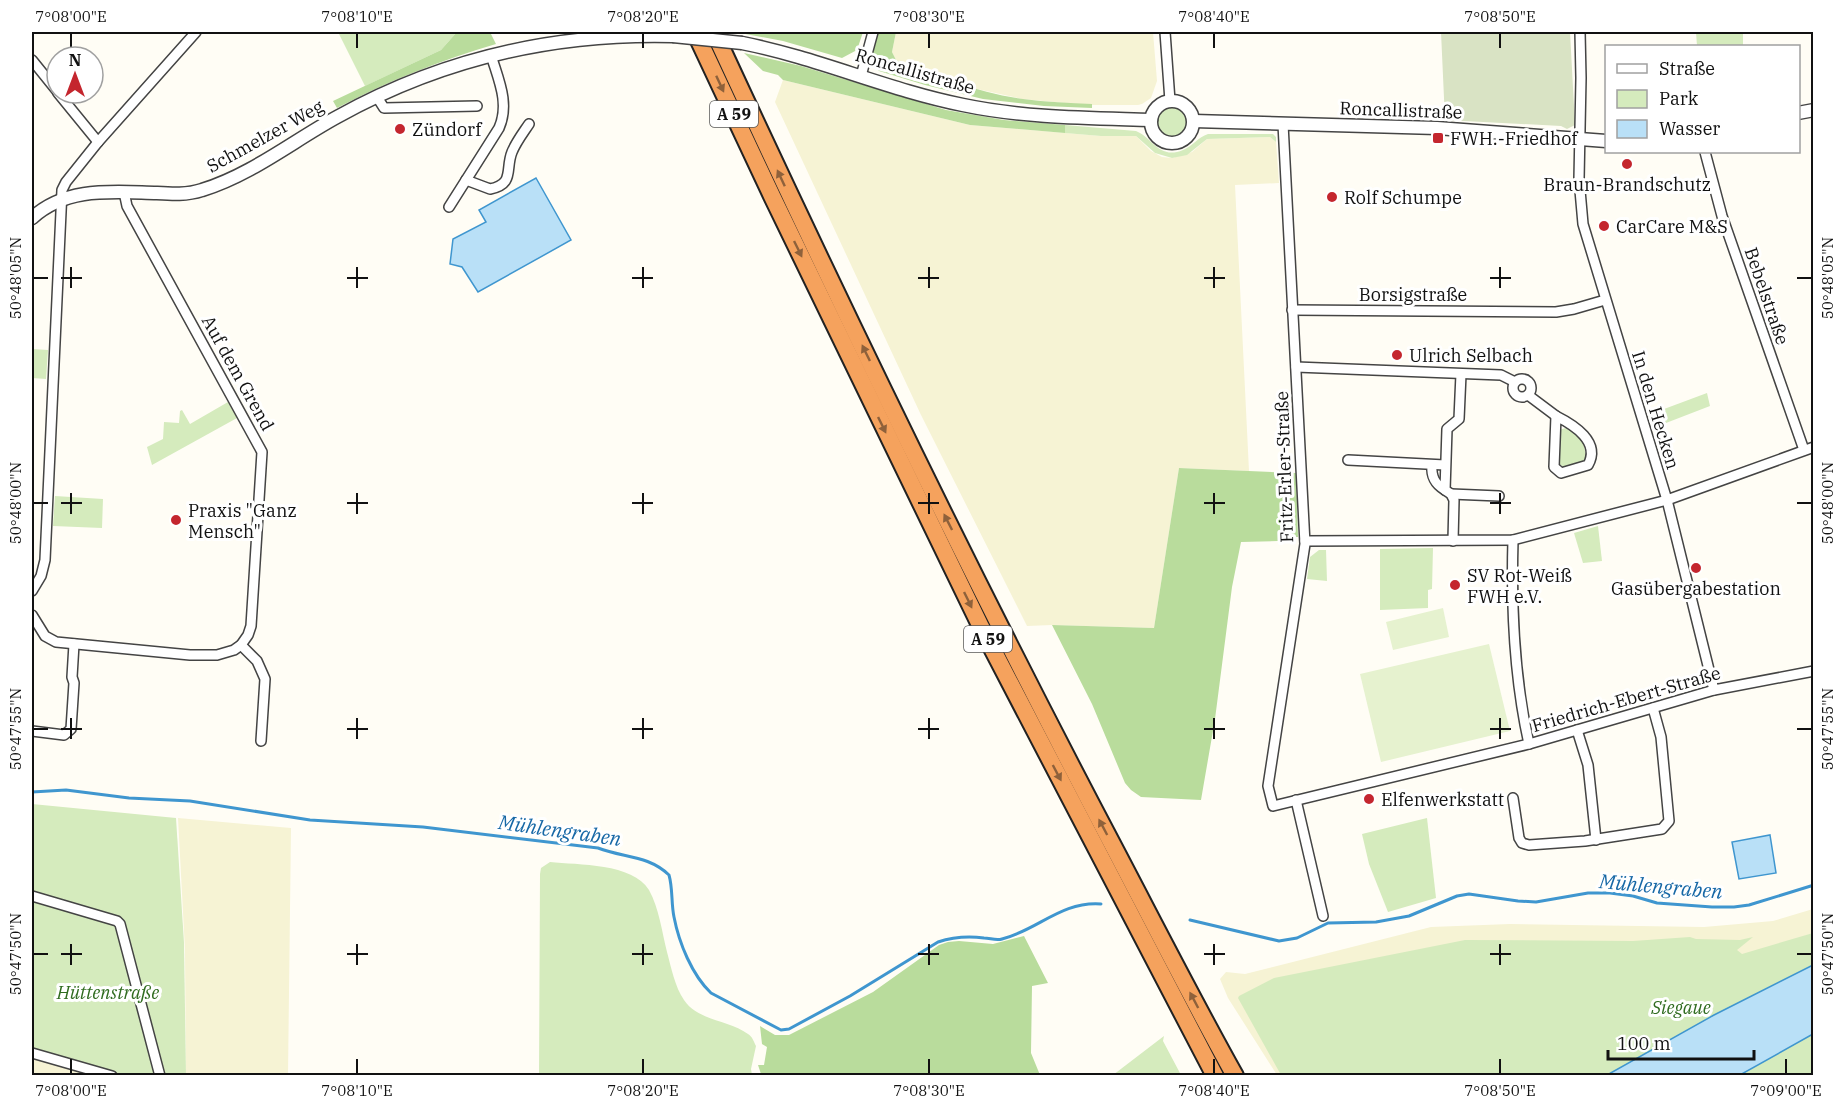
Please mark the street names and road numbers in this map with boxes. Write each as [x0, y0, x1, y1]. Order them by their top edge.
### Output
street label: Roncallistraße [853, 43, 977, 99]
street label: Schmelzer Weg [203, 94, 328, 178]
street label: Roncallistraße [1339, 96, 1463, 124]
road number: A 59 [710, 101, 758, 127]
street label: Bebelstraße [1740, 244, 1794, 348]
street label: Borsigstraße [1359, 283, 1467, 306]
street label: Auf dem Grend [197, 311, 279, 435]
street label: In den Hecken [1627, 348, 1685, 472]
street label: Fritz-Erler-Straße [1270, 391, 1298, 543]
road number: A 59 [964, 626, 1012, 652]
street label: Friedrich-Ebert-Straße [1529, 661, 1723, 737]

